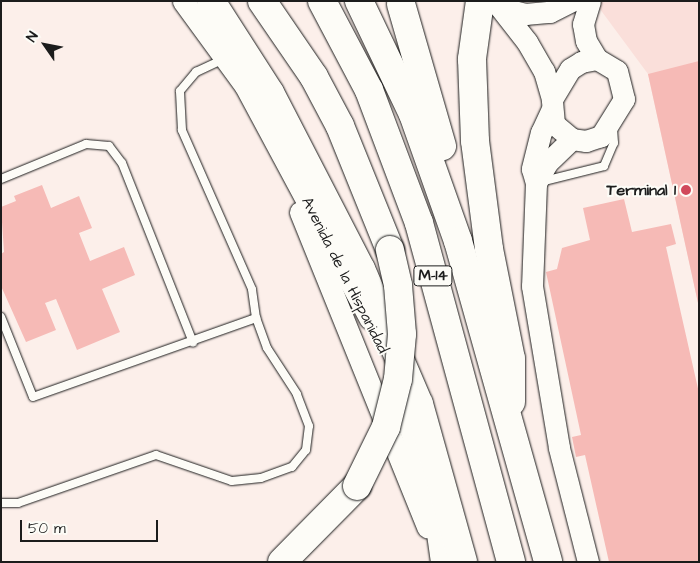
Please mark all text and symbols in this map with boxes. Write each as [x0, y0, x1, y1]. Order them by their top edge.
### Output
north arrow [20, 20, 70, 70]
text: N [22, 28, 43, 46]
place label: Terminal 1 [607, 180, 676, 200]
marker: Terminal 1 [680, 184, 692, 196]
street label: Avenida de la Hispanidad [297, 194, 393, 356]
road number: M-14 [413, 264, 453, 288]
scale bar [22, 510, 160, 542]
text: 50 m [28, 518, 66, 539]

